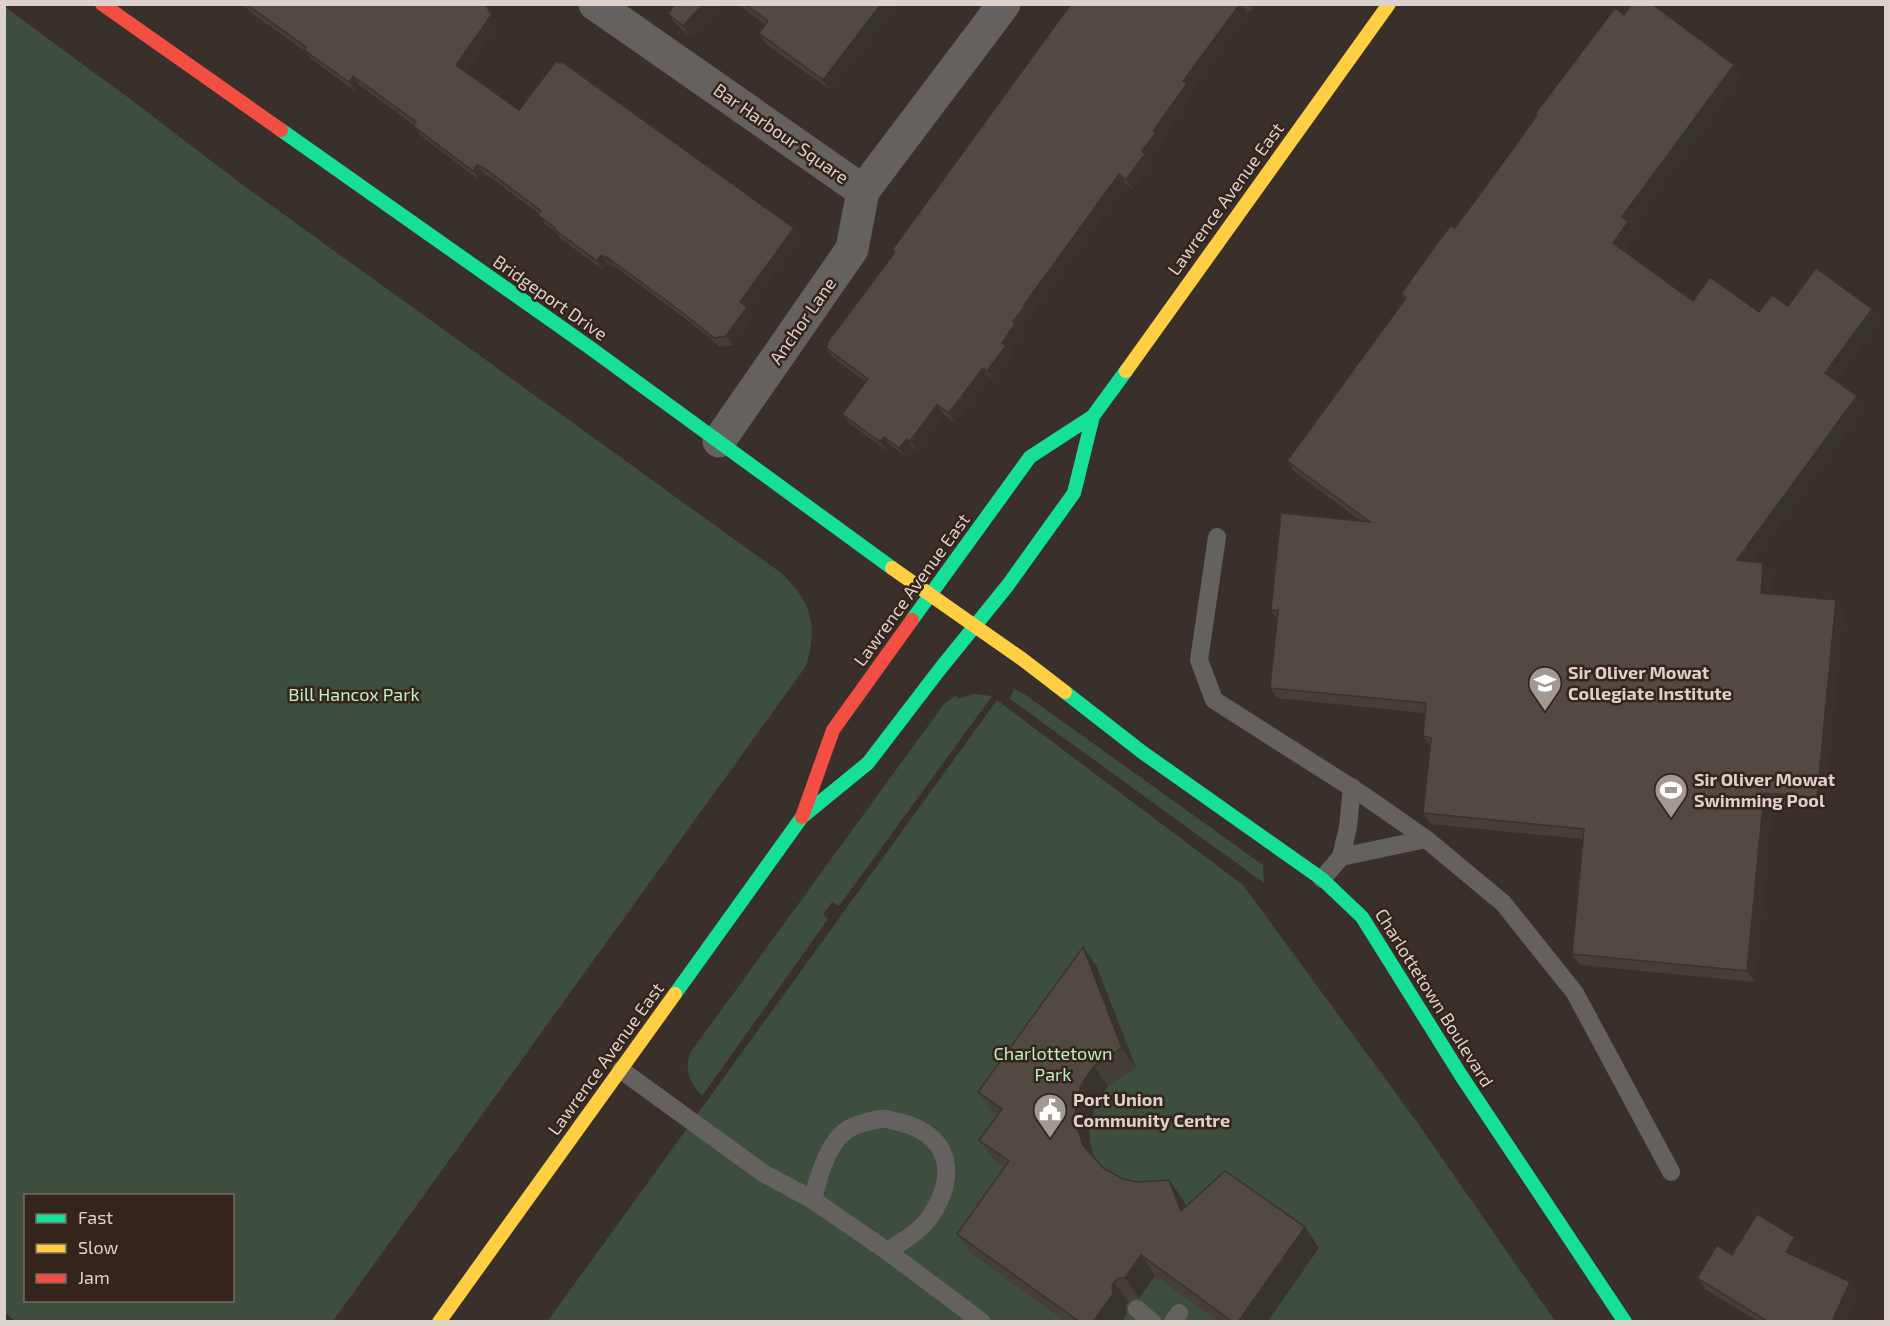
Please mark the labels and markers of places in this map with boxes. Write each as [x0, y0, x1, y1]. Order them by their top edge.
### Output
place label: Sir Oliver Mowat Collegiate Institute [1568, 661, 1732, 704]
school or university icon: Sir Oliver Mowat Collegiate Institute [1527, 665, 1563, 712]
place label: Sir Oliver Mowat Swimming Pool [1694, 768, 1836, 811]
sports icon: Sir Oliver Mowat Swimming Pool [1653, 772, 1689, 819]
place label: Port Union Community Centre [1073, 1088, 1230, 1131]
public building icon: Port Union Community Centre [1032, 1092, 1068, 1139]

